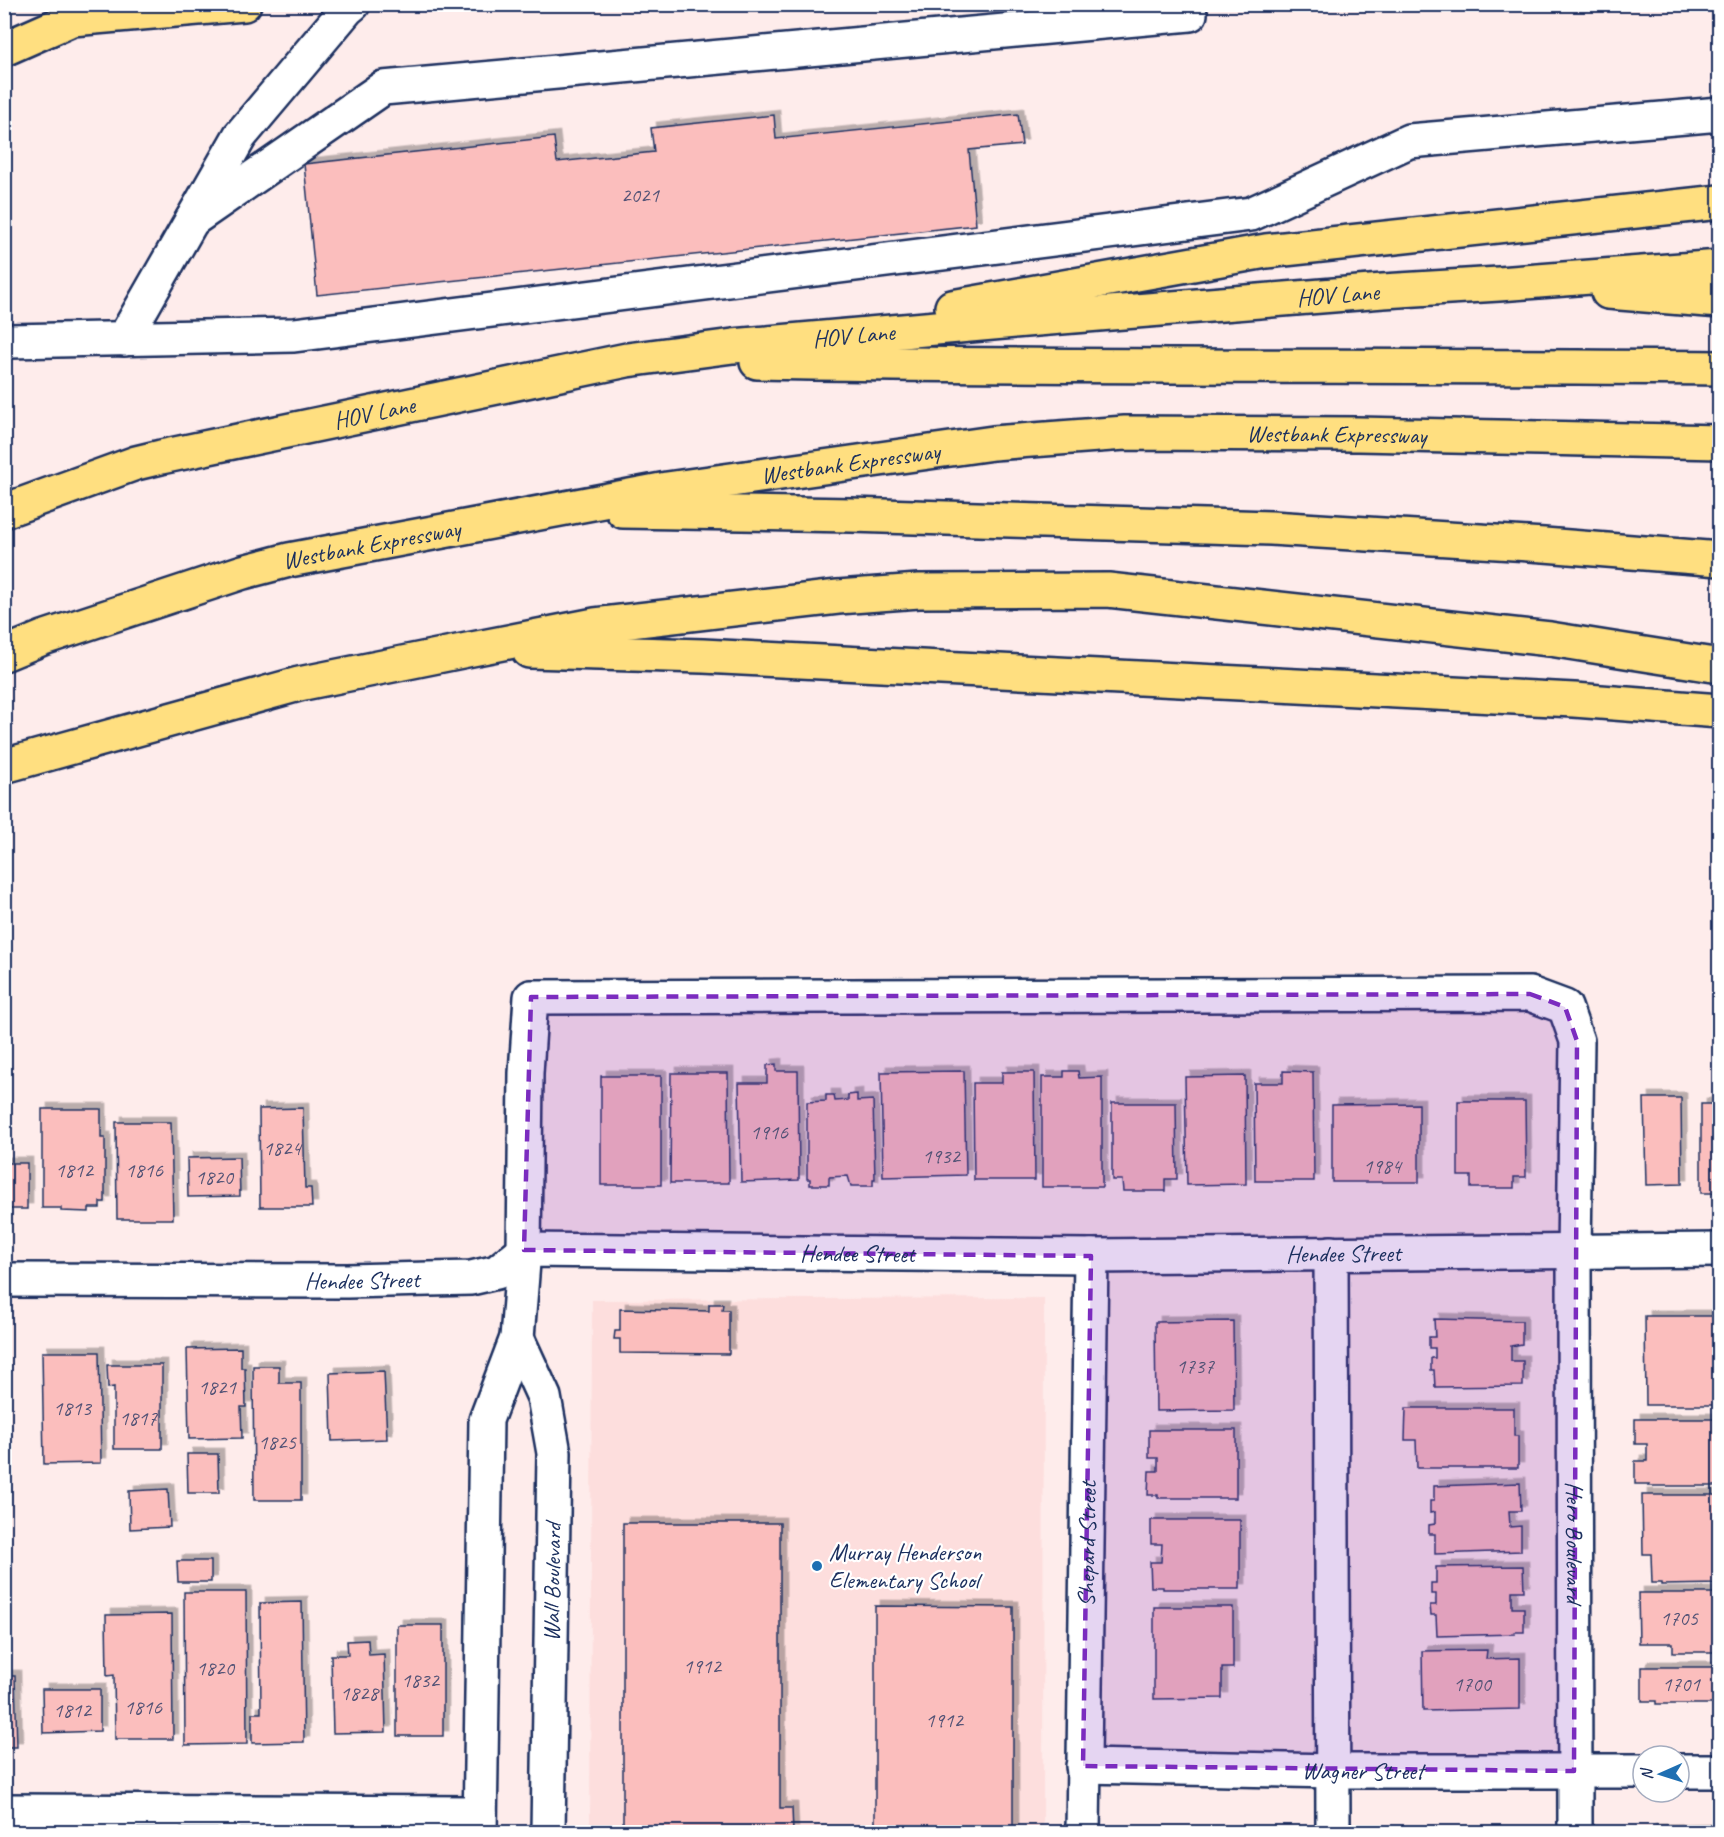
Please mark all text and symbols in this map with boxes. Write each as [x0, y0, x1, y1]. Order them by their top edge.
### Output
house number: 2021 [621, 182, 660, 208]
street label: HOV Lane [1295, 276, 1382, 313]
street label: HOV Lane [811, 317, 898, 354]
street label: HOV Lane [331, 389, 420, 436]
street label: Westbank Expressway [1246, 419, 1429, 451]
street label: Westbank Expressway [759, 435, 943, 491]
street label: Westbank Expressway [280, 513, 464, 576]
house number: 1916 [750, 1119, 788, 1145]
house number: 1824 [263, 1135, 303, 1161]
house number: 1932 [922, 1143, 961, 1169]
house number: 1984 [1363, 1153, 1403, 1179]
house number: 1812 [55, 1157, 94, 1183]
house number: 1816 [125, 1157, 163, 1183]
house number: 1820 [195, 1164, 234, 1190]
street label: Hendee Street [800, 1238, 917, 1269]
street label: Hendee Street [1286, 1238, 1403, 1269]
street label: Hendee Street [305, 1264, 422, 1296]
house number: 1737 [1176, 1353, 1215, 1379]
house number: 1821 [198, 1374, 237, 1400]
house number: 1813 [53, 1395, 92, 1421]
house number: 1817 [119, 1405, 158, 1431]
house number: 1825 [258, 1429, 297, 1455]
street label: Shepard Street [1071, 1479, 1103, 1607]
street label: Hero Boulevard [1559, 1482, 1590, 1607]
street label: Wall Boulevard [536, 1519, 568, 1642]
place label: Murray Henderson Elementary School [829, 1537, 983, 1595]
marker: Murray Henderson Elementary School [810, 1559, 824, 1573]
house number: 1705 [1660, 1605, 1699, 1631]
house number: 1912 [683, 1653, 722, 1679]
house number: 1820 [196, 1655, 235, 1681]
house number: 1832 [401, 1667, 440, 1693]
house number: 1700 [1453, 1671, 1492, 1697]
house number: 1701 [1662, 1671, 1701, 1697]
house number: 1828 [340, 1680, 380, 1706]
house number: 1816 [124, 1694, 162, 1720]
house number: 1812 [53, 1697, 92, 1723]
house number: 1912 [925, 1707, 964, 1733]
north arrow [1631, 1744, 1691, 1804]
street label: Wagner Street [1302, 1755, 1427, 1786]
text: N [1637, 1766, 1657, 1780]

